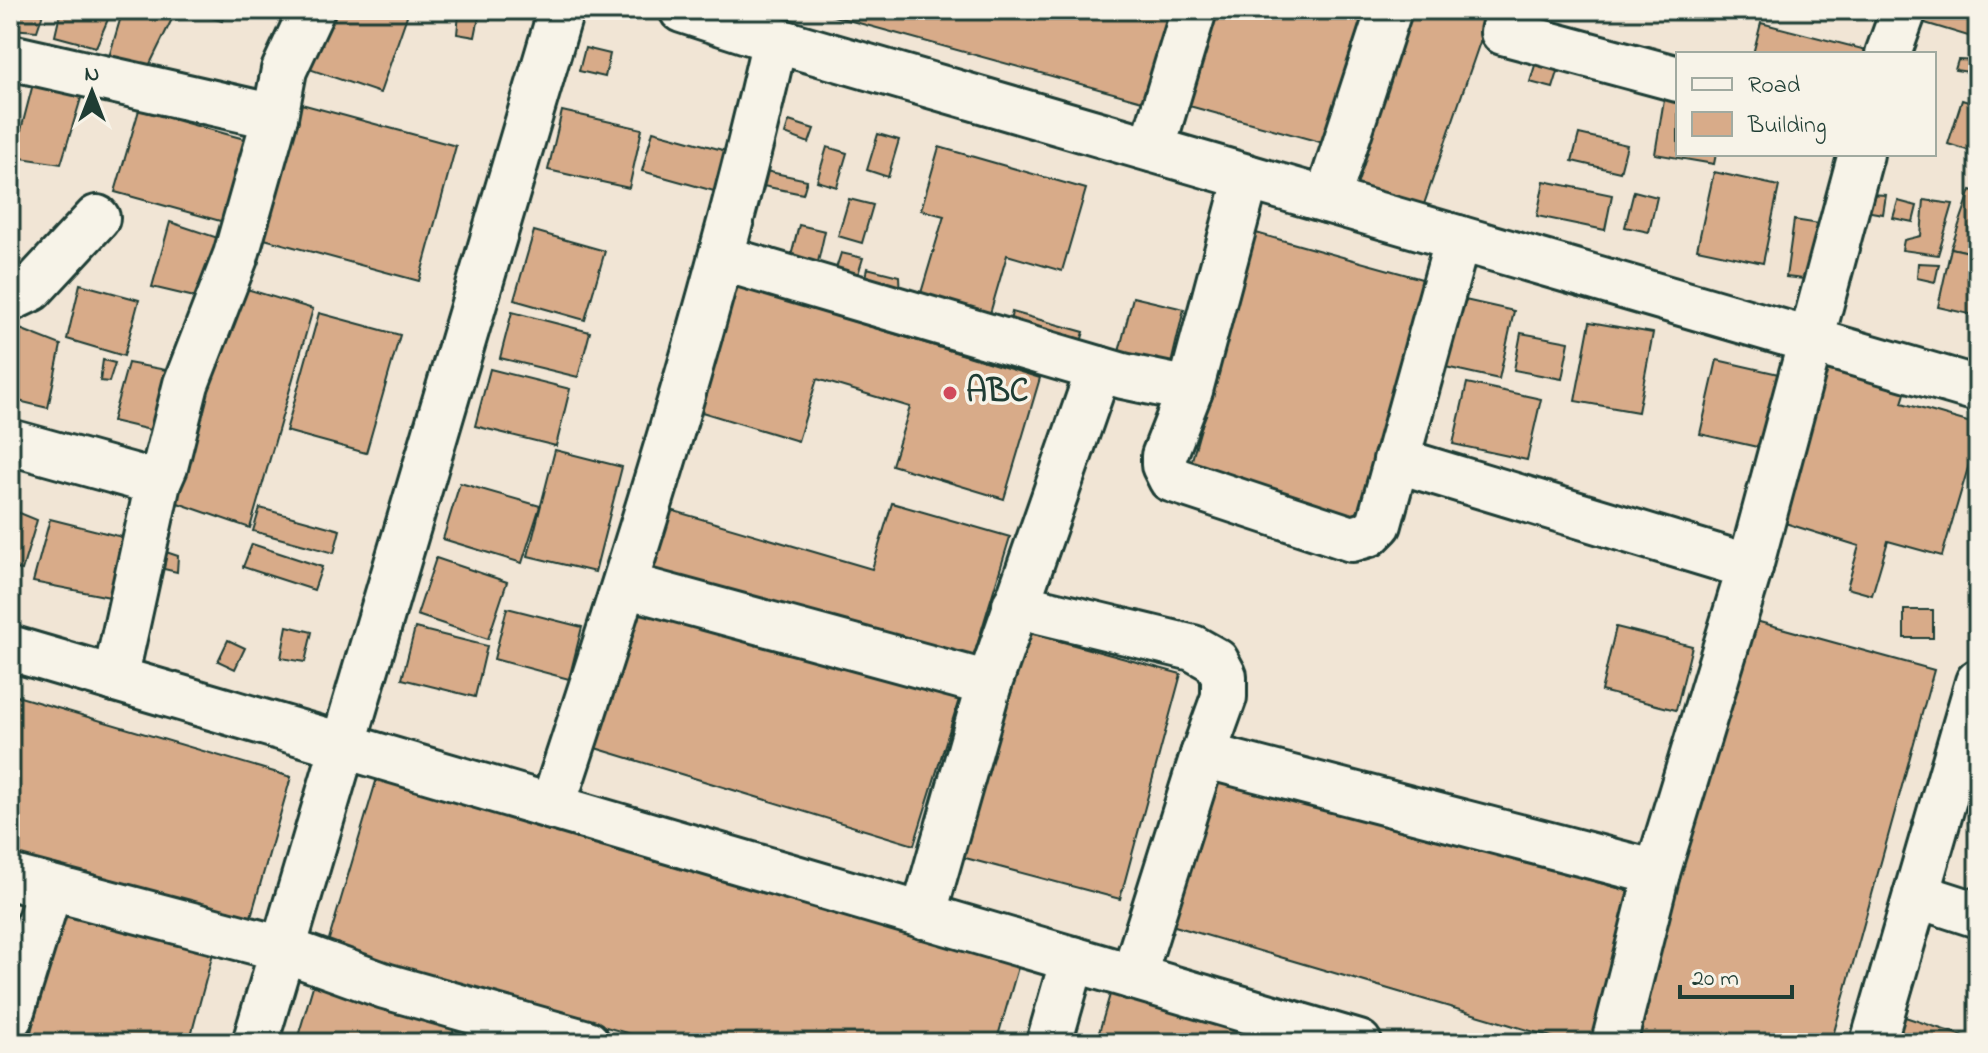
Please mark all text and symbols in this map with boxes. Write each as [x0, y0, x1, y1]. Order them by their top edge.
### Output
north arrow [52, 52, 132, 132]
legend [1676, 52, 1936, 156]
text: N [85, 59, 99, 91]
text: Road [1748, 69, 1801, 104]
text: Building [1747, 109, 1827, 144]
place label: ABC [966, 368, 1029, 418]
marker: ABC [941, 384, 959, 402]
scale bar [1680, 949, 1792, 999]
text: 20 m [1692, 962, 1739, 997]

